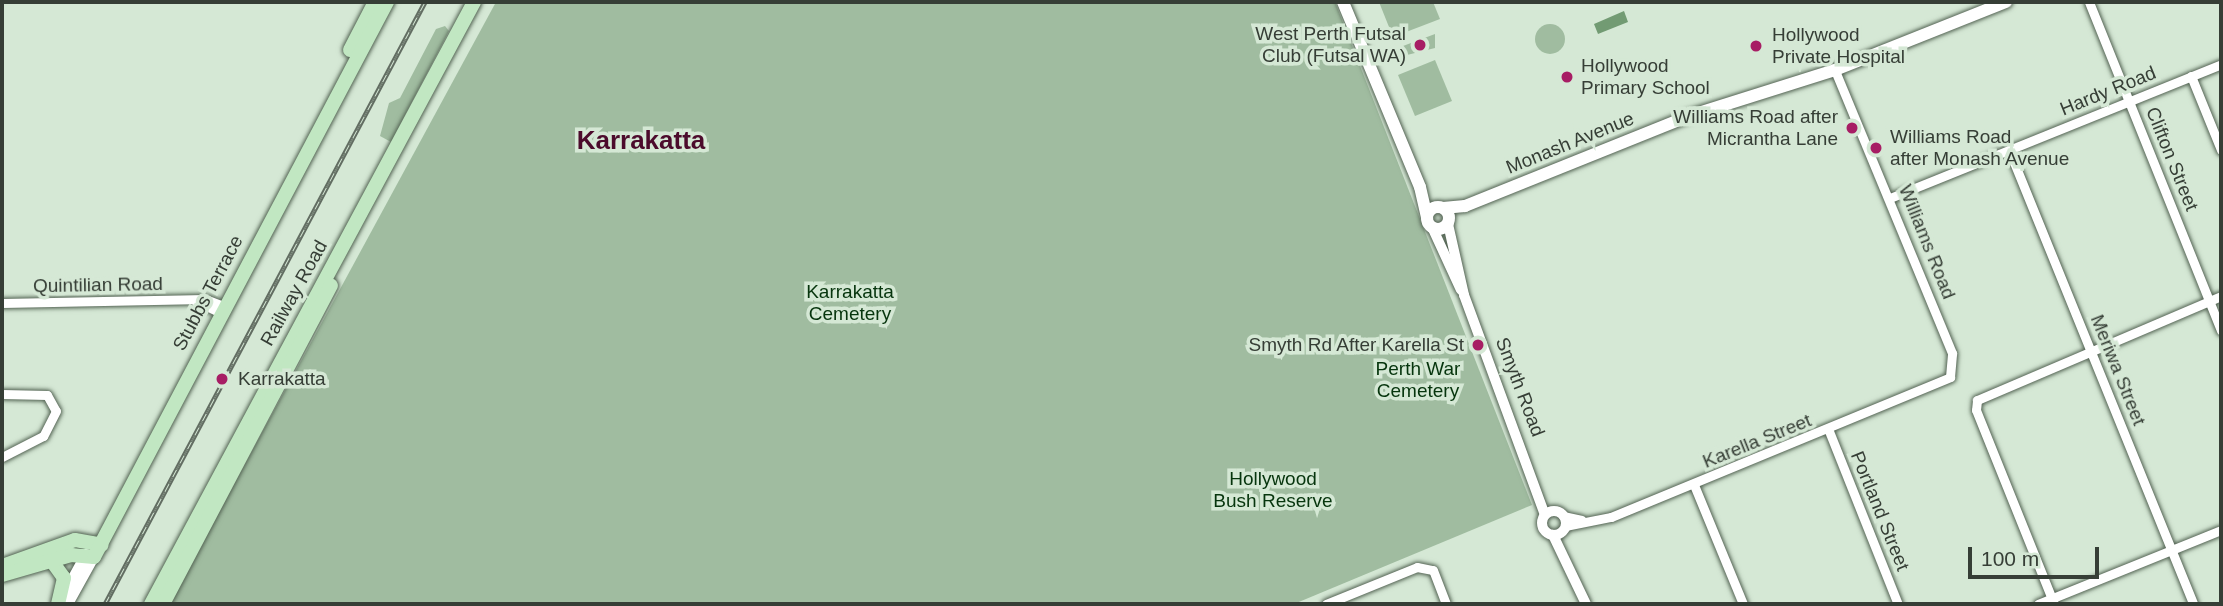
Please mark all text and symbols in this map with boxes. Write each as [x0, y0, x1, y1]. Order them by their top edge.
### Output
place label: West Perth Futsal Club (Futsal WA) [1255, 23, 1406, 67]
place label: Hollywood Private Hospital [1772, 24, 1905, 68]
marker: Hollywood Private Hospital [1746, 36, 1766, 56]
marker: West Perth Futsal Club (Futsal WA) [1412, 37, 1428, 53]
place label: Hollywood Primary School [1581, 55, 1710, 99]
street label: Hardy Road [2057, 61, 2159, 121]
marker: Hollywood Primary School [1559, 69, 1575, 85]
street label: Clifton Street [2141, 104, 2203, 214]
place label: Williams Road after Micrantha Lane [1673, 106, 1838, 150]
street label: Monash Avenue [1502, 107, 1638, 179]
marker: Williams Road after Micrantha Lane [1844, 120, 1860, 136]
district label: Karrakatta [577, 125, 705, 157]
place label: Williams Road after Monash Avenue [1890, 126, 2070, 170]
marker: Williams Road after Monash Avenue [1868, 140, 1884, 156]
street label: Williams Road [1894, 181, 1960, 303]
street label: Stubbs Terrace [168, 231, 248, 355]
street label: Railway Road [256, 236, 332, 350]
street label: Quintilian Road [33, 272, 163, 298]
park label: Karrakatta Cemetery [806, 281, 894, 325]
street label: Meriwa Street [2085, 311, 2151, 429]
place label: Smyth Rd After Karella St [1248, 334, 1464, 356]
street label: Smyth Road [1491, 334, 1549, 440]
marker: Smyth Rd After Karella St [1470, 337, 1486, 353]
park label: Perth War Cemetery [1376, 358, 1460, 402]
place label: Karrakatta [238, 368, 326, 390]
marker: Karrakatta [212, 369, 232, 389]
street label: Karella Street [1699, 409, 1815, 473]
street label: Portland Street [1846, 448, 1914, 574]
park label: Hollywood Bush Reserve [1213, 468, 1333, 512]
scale bar [1971, 532, 2102, 576]
text: 100 m [1981, 547, 2039, 570]

